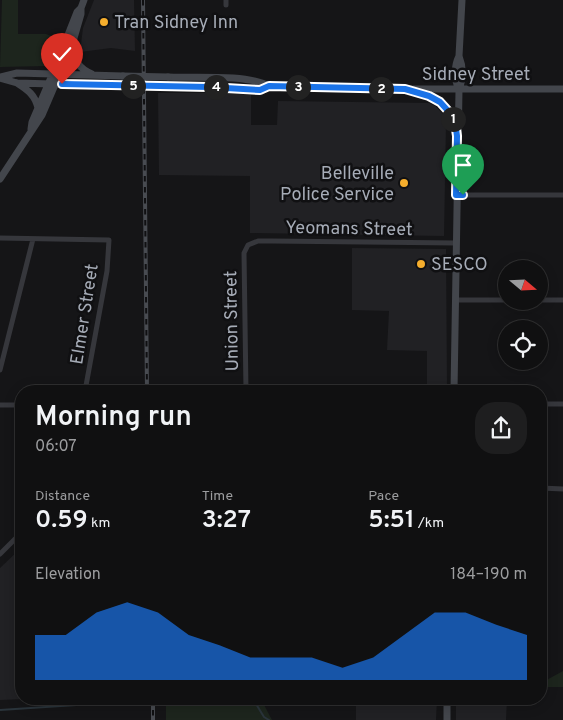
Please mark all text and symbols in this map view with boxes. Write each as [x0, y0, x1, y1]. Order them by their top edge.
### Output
place label: Tran Sidney Inn [114, 12, 238, 35]
marker: Tran Sidney Inn [98, 16, 110, 28]
pin [41, 33, 83, 84]
icon: check [48, 40, 76, 68]
street label: Sidney Street [422, 64, 530, 87]
pin: 5 [120, 74, 146, 98]
pin: 4 [204, 74, 228, 100]
pin: 3 [286, 74, 310, 100]
pin: 2 [368, 76, 394, 102]
text: 5 [129, 78, 138, 95]
text: 4 [212, 79, 221, 96]
text: 3 [294, 79, 303, 96]
text: 2 [377, 81, 386, 98]
pin: 1 [440, 106, 466, 132]
text: 1 [451, 111, 456, 128]
pin [442, 144, 484, 195]
icon: arrive [449, 151, 477, 179]
place label: Belleville Police Service [280, 163, 394, 207]
marker: Belleville Police Service [398, 177, 410, 189]
street label: Yeomans Street [285, 217, 413, 242]
place label: SESCO [431, 254, 488, 277]
marker: SESCO [415, 258, 427, 270]
north arrow [498, 260, 548, 310]
map controls [498, 260, 548, 370]
street label: Elmer Street [66, 262, 105, 366]
street label: Union Street [220, 270, 245, 372]
button: locate [498, 320, 548, 370]
text: Morning run [35, 400, 192, 436]
button: share [475, 402, 527, 454]
text: 06:07 [35, 437, 77, 457]
text: Distance [35, 488, 90, 505]
text: Time [202, 488, 233, 505]
text: Pace [368, 488, 399, 505]
text: 0.59 [35, 505, 88, 537]
text: 3:27 [202, 505, 251, 537]
text: 5:51 [368, 505, 415, 537]
text: km [88, 515, 110, 532]
text: /km [415, 515, 444, 532]
text: Elevation [35, 565, 101, 585]
text: 184–190 m [450, 565, 527, 585]

